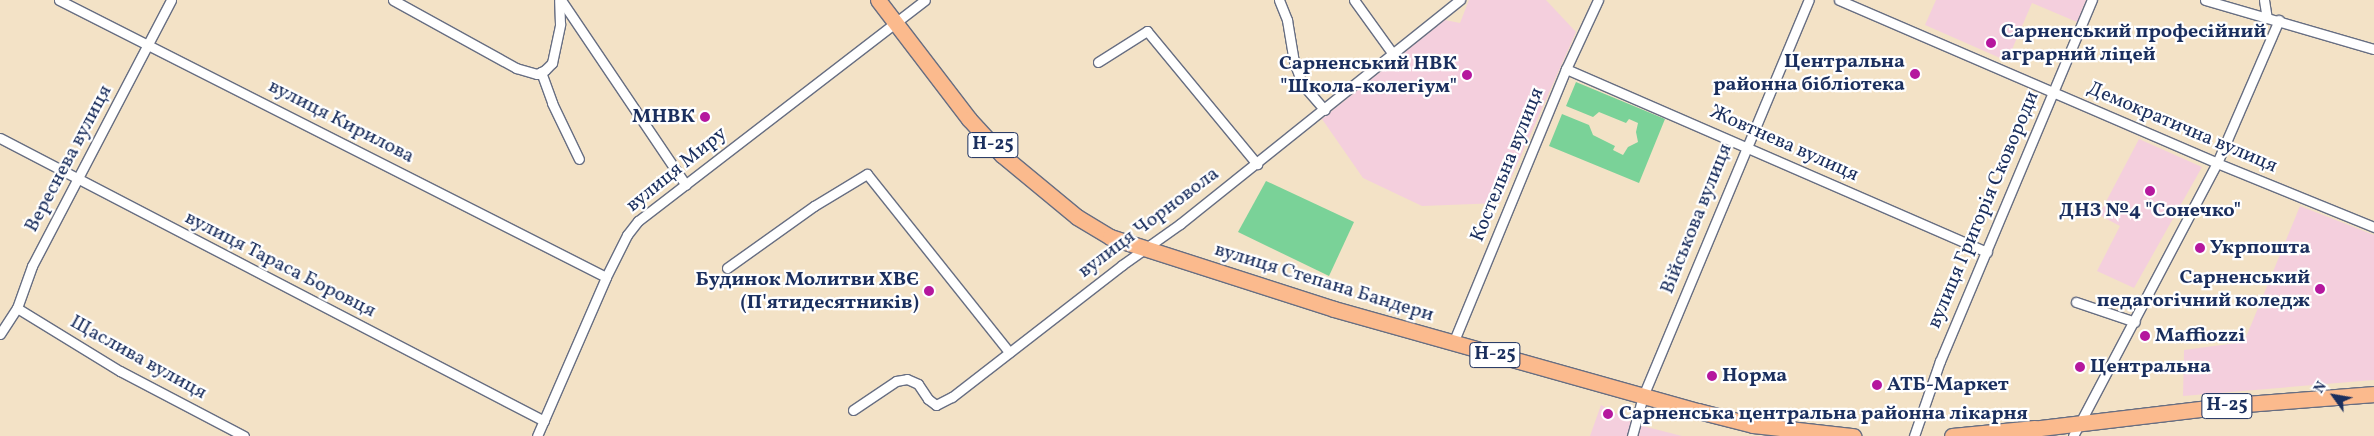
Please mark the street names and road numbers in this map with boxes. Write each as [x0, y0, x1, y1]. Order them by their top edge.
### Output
street label: вулиця Кирилова [264, 75, 418, 169]
street label: Демократична вулиця [2083, 77, 2281, 179]
street label: Вереснева вулиця [20, 81, 118, 237]
street label: Костельна вулиця [1466, 84, 1550, 246]
street label: вулиця Григорія Сковороди [1923, 88, 2045, 332]
street label: Жовтнева вулиця [1706, 101, 1862, 187]
street label: вулиця Миру [622, 122, 732, 218]
road number: Н-25 [967, 128, 1019, 162]
street label: Військова вулиця [1656, 140, 1738, 298]
street label: вулиця Чорновола [1074, 162, 1224, 284]
street label: вулиця Тараса Боровця [180, 206, 380, 324]
street label: вулиця Степана Бандери [1211, 238, 1437, 328]
street label: Щаслива вулиця [65, 310, 211, 406]
road number: Н-25 [1469, 338, 1521, 372]
road number: Н-25 [2201, 390, 2253, 422]

